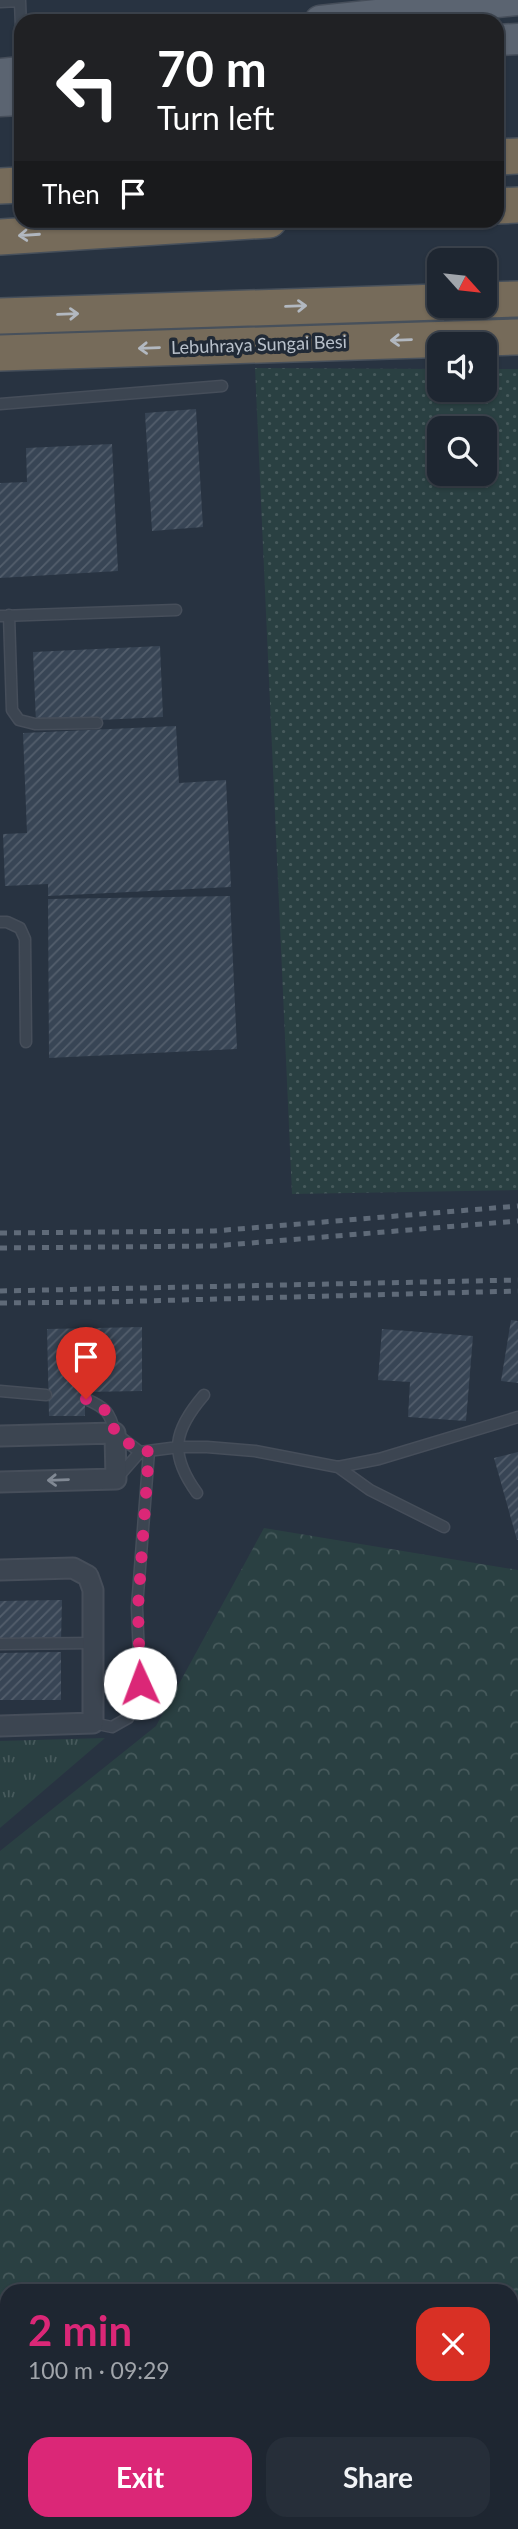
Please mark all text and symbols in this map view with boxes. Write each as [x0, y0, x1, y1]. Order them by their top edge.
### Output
text: 70 m [157, 39, 267, 97]
icon: left [42, 42, 133, 133]
text: Turn left [157, 98, 274, 137]
icon: arrive [114, 175, 152, 213]
text: Then [42, 178, 100, 210]
one-way arrow [18, 229, 41, 242]
north arrow [427, 248, 497, 318]
map controls [427, 248, 497, 486]
one-way arrow [284, 300, 307, 313]
one-way arrow [56, 307, 79, 320]
street label: Lebuhraya Sungai Besi [171, 330, 347, 358]
button: sound [427, 332, 497, 402]
one-way arrow [390, 334, 413, 347]
one-way arrow [138, 341, 161, 355]
button: search [427, 416, 497, 486]
pin [56, 1327, 116, 1399]
icon: arrive [67, 1338, 105, 1376]
one-way arrow [47, 1474, 70, 1487]
position arrow [103, 1646, 177, 1720]
text: 2 min [28, 2305, 132, 2355]
button: close [416, 2307, 490, 2381]
text: 100 m · 09:29 [28, 2356, 170, 2384]
button: Exit [28, 2437, 252, 2517]
button: Share [266, 2437, 490, 2517]

